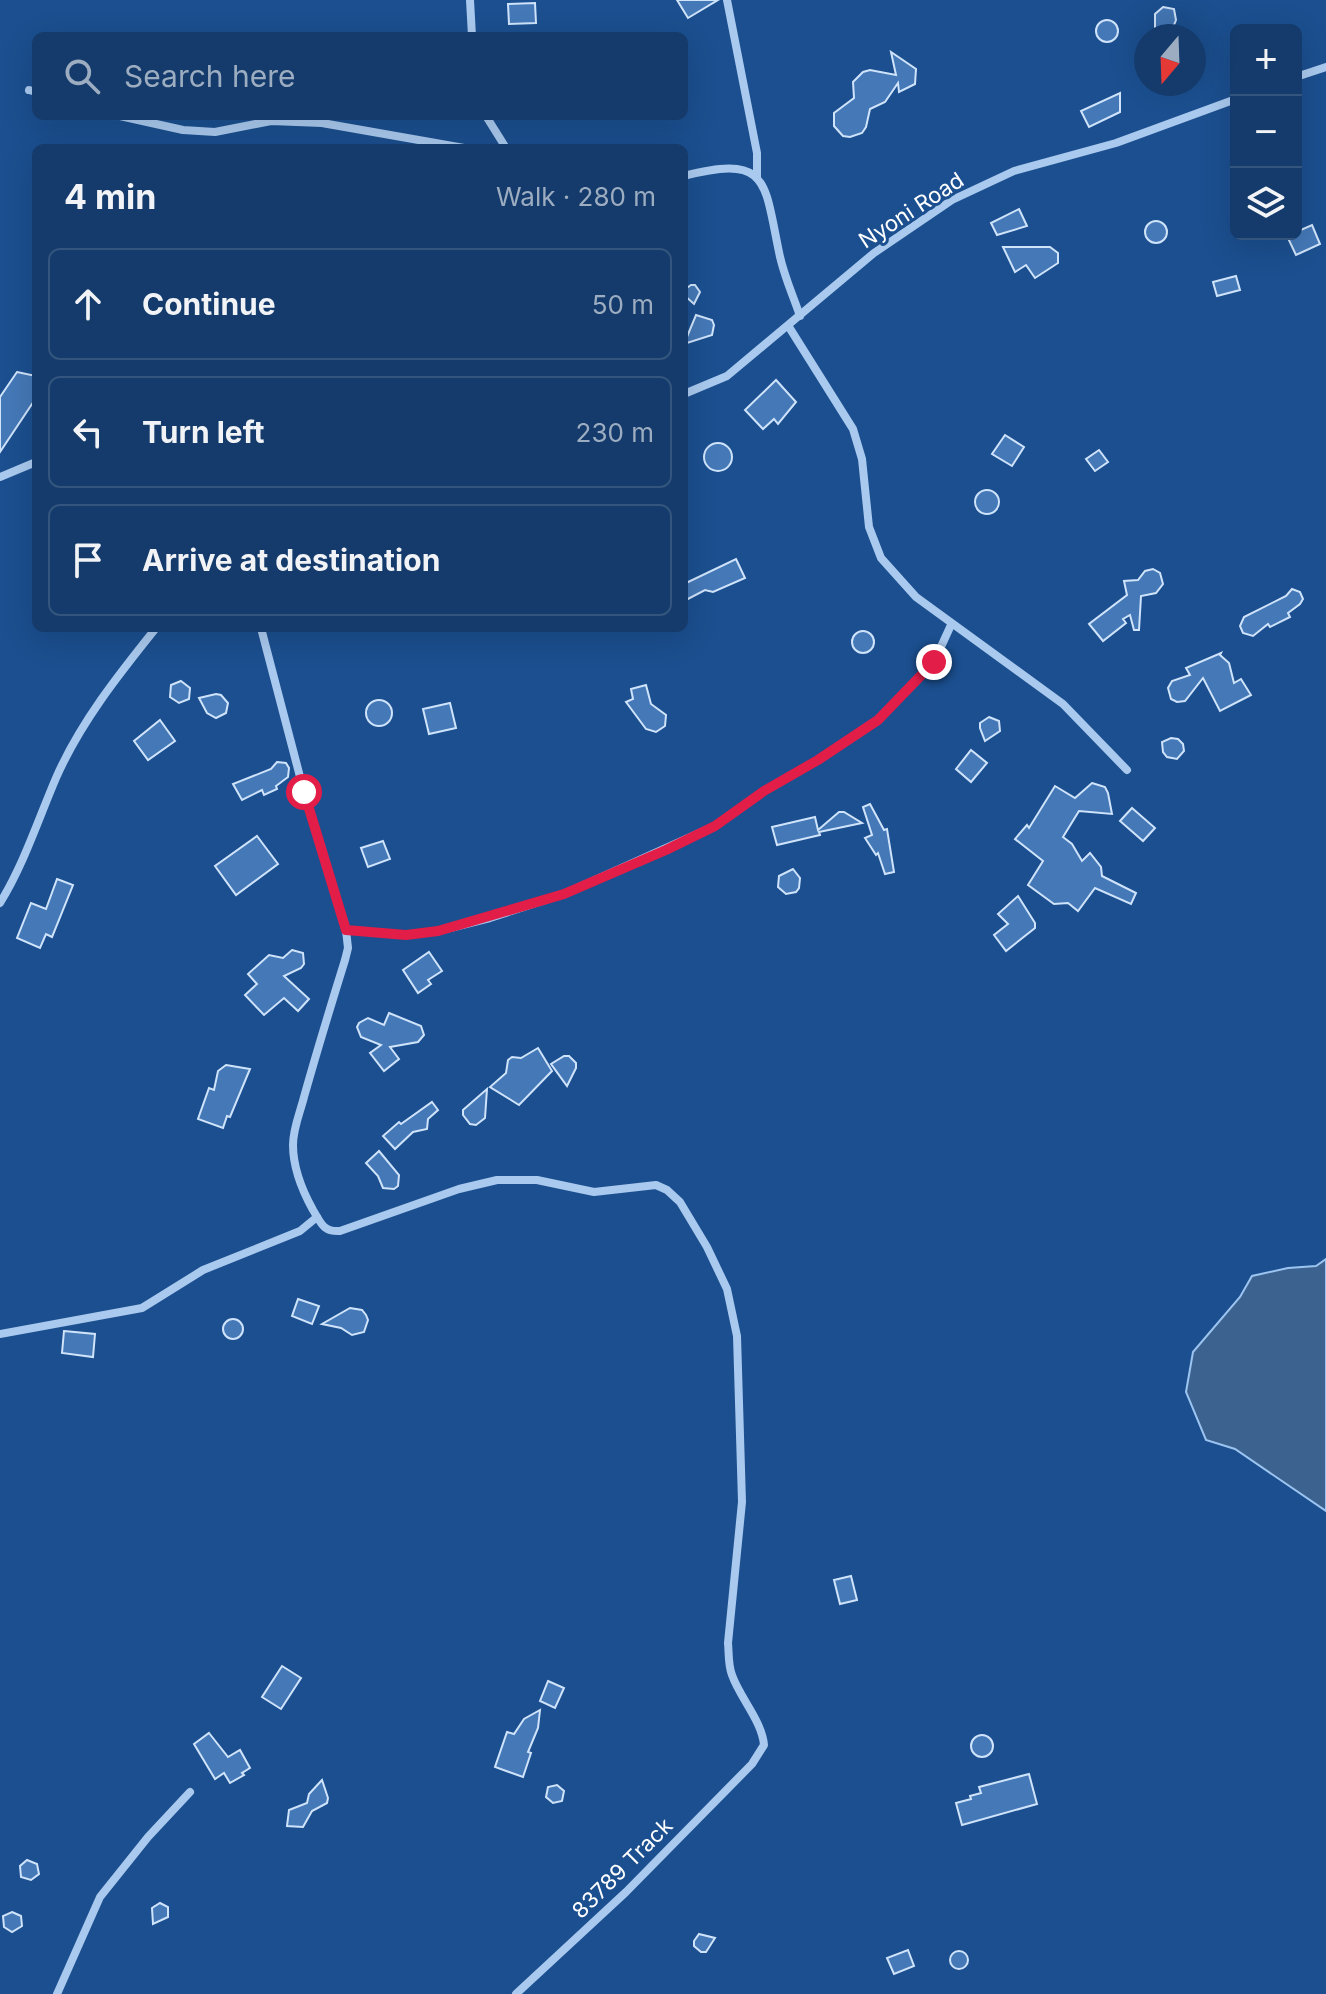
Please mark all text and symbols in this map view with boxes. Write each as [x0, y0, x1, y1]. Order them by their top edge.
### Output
north arrow [1134, 24, 1206, 96]
map controls [1230, 24, 1302, 240]
button: + [1230, 24, 1302, 96]
search box [32, 32, 688, 120]
icon: search [60, 54, 104, 98]
text: Search here [124, 58, 296, 94]
button: − [1230, 96, 1302, 168]
street label: Nyoni Road [854, 167, 968, 253]
button: layers [1230, 168, 1302, 240]
text: 4 min [64, 176, 156, 217]
text: Walk · 280 m [496, 181, 656, 212]
icon: ahead [66, 282, 110, 326]
text: Continue [142, 286, 276, 322]
text: 50 m [592, 289, 654, 320]
icon: left [66, 410, 110, 454]
text: Turn left [142, 414, 264, 450]
text: 230 m [576, 417, 654, 448]
icon: arrive [66, 538, 110, 582]
text: Arrive at destination [142, 542, 440, 578]
route end [916, 644, 952, 680]
route start [286, 774, 322, 810]
street label: 83789 Track [566, 1812, 678, 1924]

